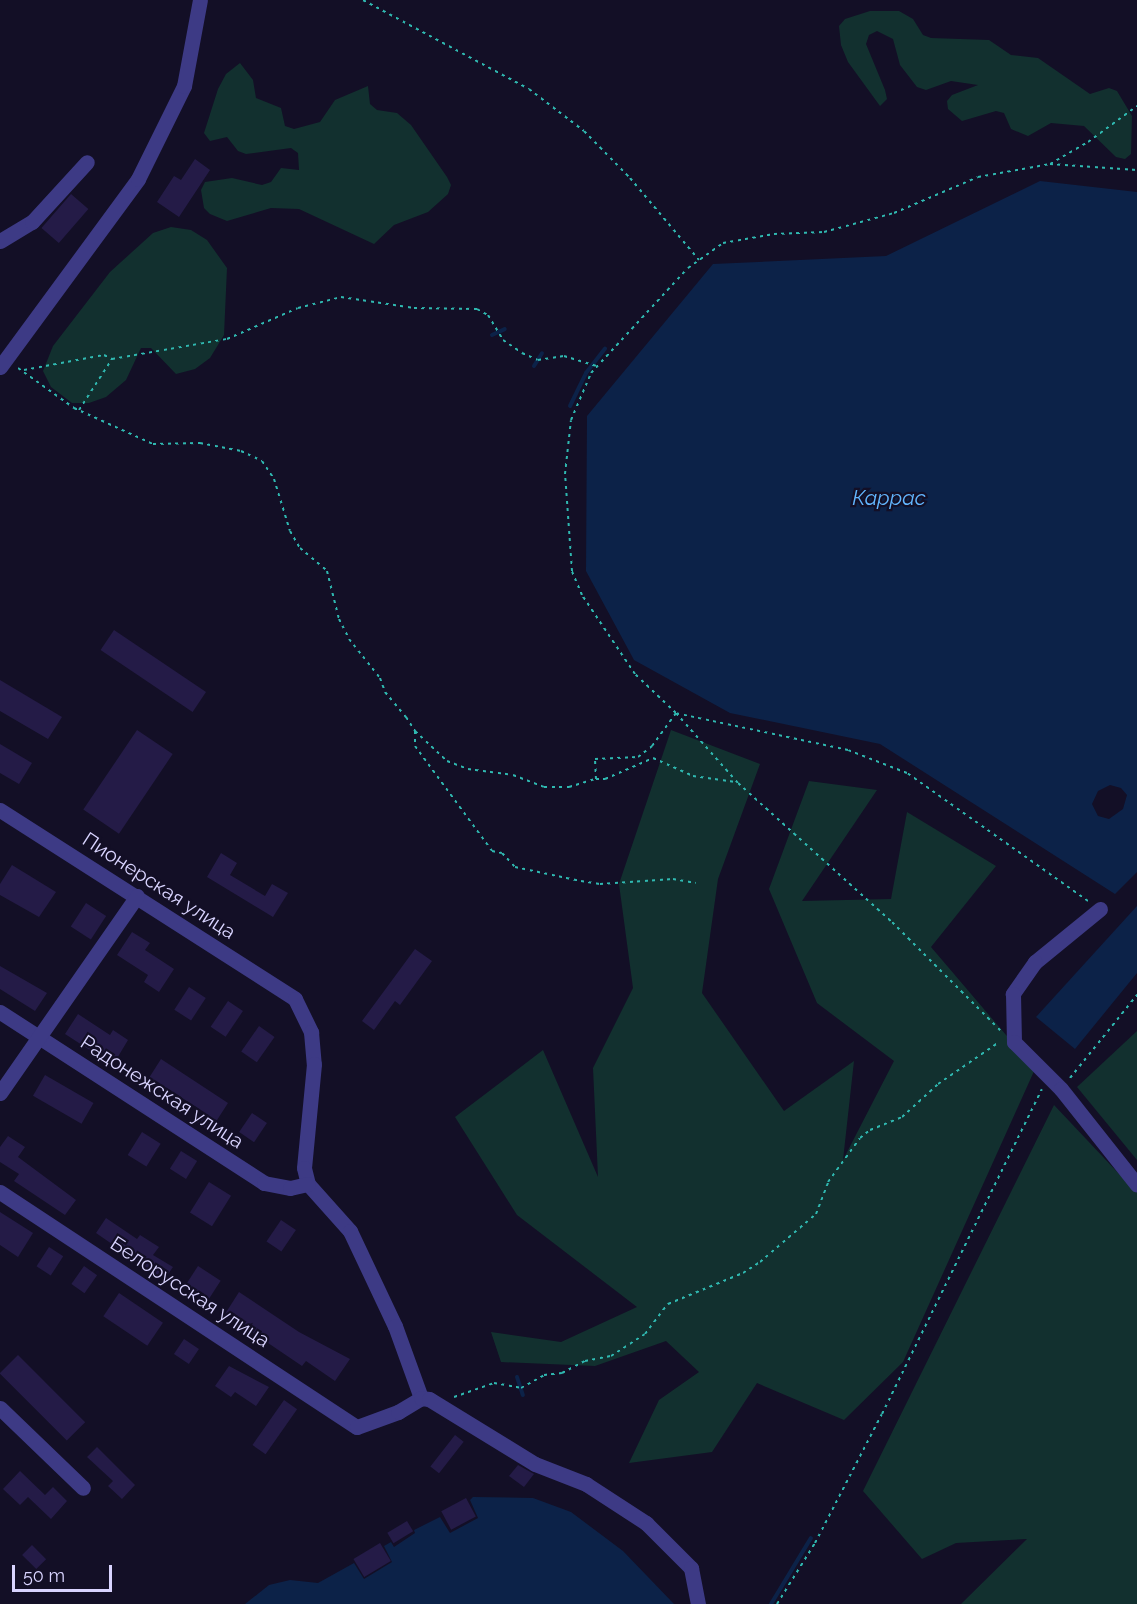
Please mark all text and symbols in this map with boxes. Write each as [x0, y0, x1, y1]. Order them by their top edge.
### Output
water label: Каррас [852, 485, 926, 511]
street label: Пионерская улица [78, 827, 240, 945]
street label: Радонежская улица [76, 1030, 248, 1154]
street label: Белорусская улица [106, 1231, 274, 1353]
scale bar [15, 1553, 116, 1591]
text: 50 m [23, 1565, 65, 1586]

